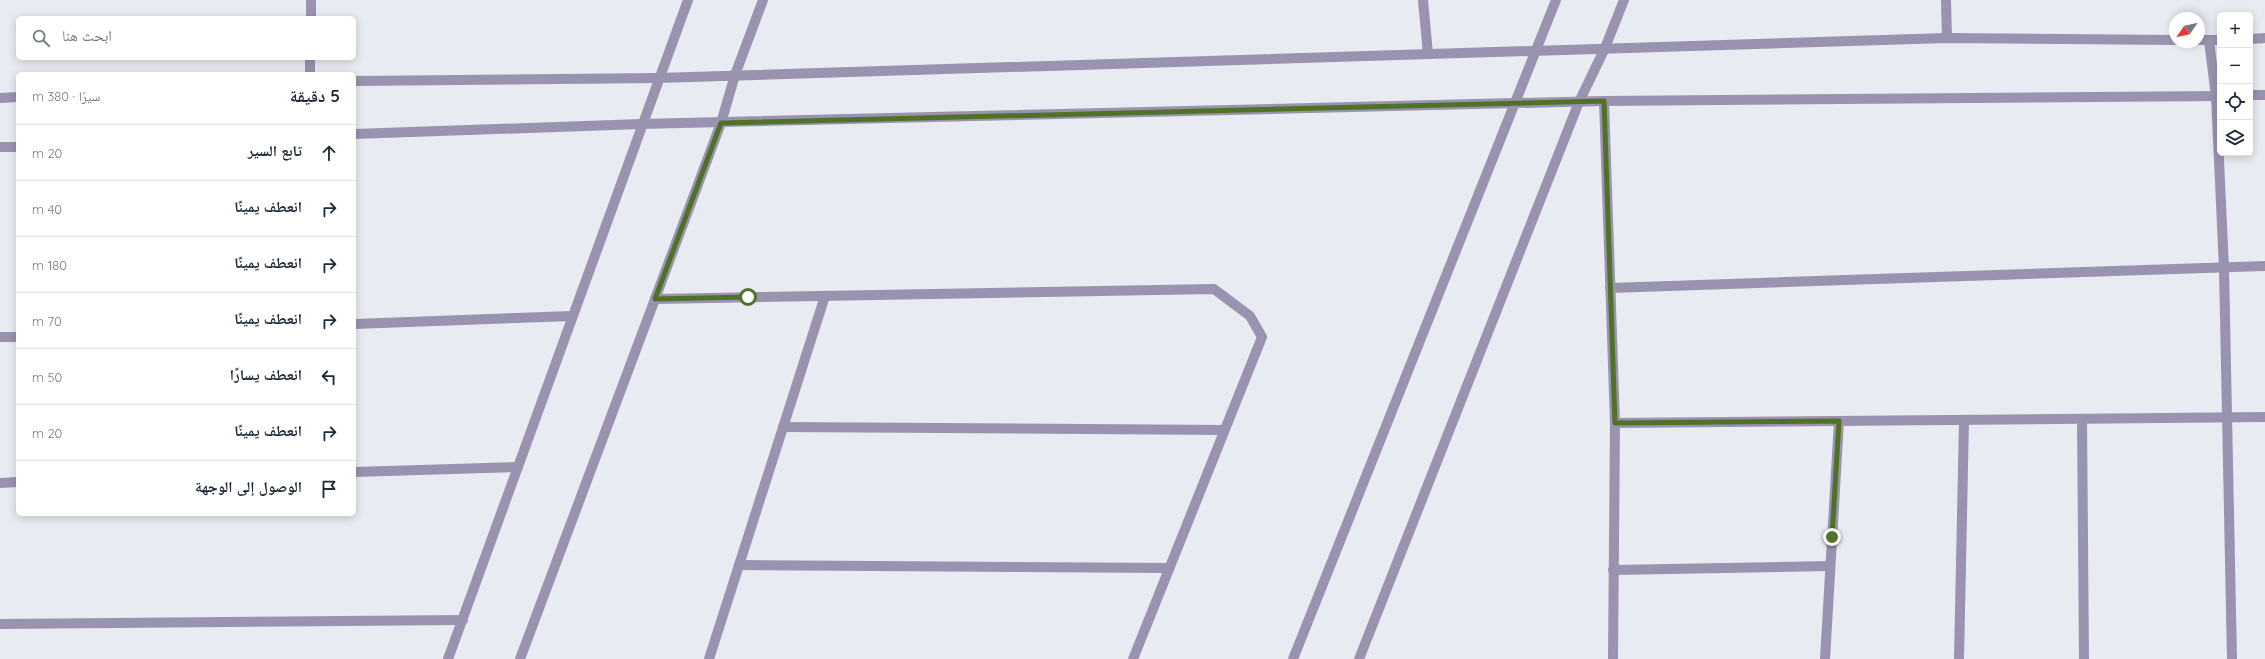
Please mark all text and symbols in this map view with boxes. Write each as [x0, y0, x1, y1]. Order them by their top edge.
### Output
north arrow [2169, 12, 2205, 48]
map controls [2217, 12, 2253, 156]
button: + [2217, 12, 2253, 48]
search box [16, 16, 356, 60]
text: ابحث هنا [62, 26, 112, 45]
icon: search [30, 27, 52, 49]
button: − [2217, 48, 2253, 84]
button: locate [2217, 84, 2253, 120]
text: 5 دقيقة [290, 85, 340, 106]
text: سيرًا · 380 m [32, 88, 100, 104]
button: layers [2217, 120, 2253, 156]
text: تابع السير [248, 141, 302, 160]
icon: ahead [318, 142, 340, 164]
text: 20 m [32, 145, 62, 161]
text: انعطف يمينًا [234, 197, 302, 216]
icon: right [318, 198, 340, 220]
text: 40 m [32, 201, 62, 217]
text: انعطف يمينًا [234, 253, 302, 272]
icon: right [318, 254, 340, 276]
text: 180 m [32, 257, 67, 273]
route start [739, 288, 757, 306]
text: انعطف يمينًا [234, 309, 302, 328]
icon: right [318, 310, 340, 332]
text: 70 m [32, 313, 62, 329]
text: انعطف يسارًا [230, 365, 302, 384]
icon: left [318, 366, 340, 388]
text: 50 m [32, 369, 62, 385]
text: انعطف يمينًا [234, 421, 302, 440]
icon: right [318, 422, 340, 444]
text: 20 m [32, 425, 62, 441]
text: الوصول إلى الوجهة [195, 477, 302, 496]
icon: arrive [318, 478, 340, 500]
route end [1823, 528, 1841, 546]

